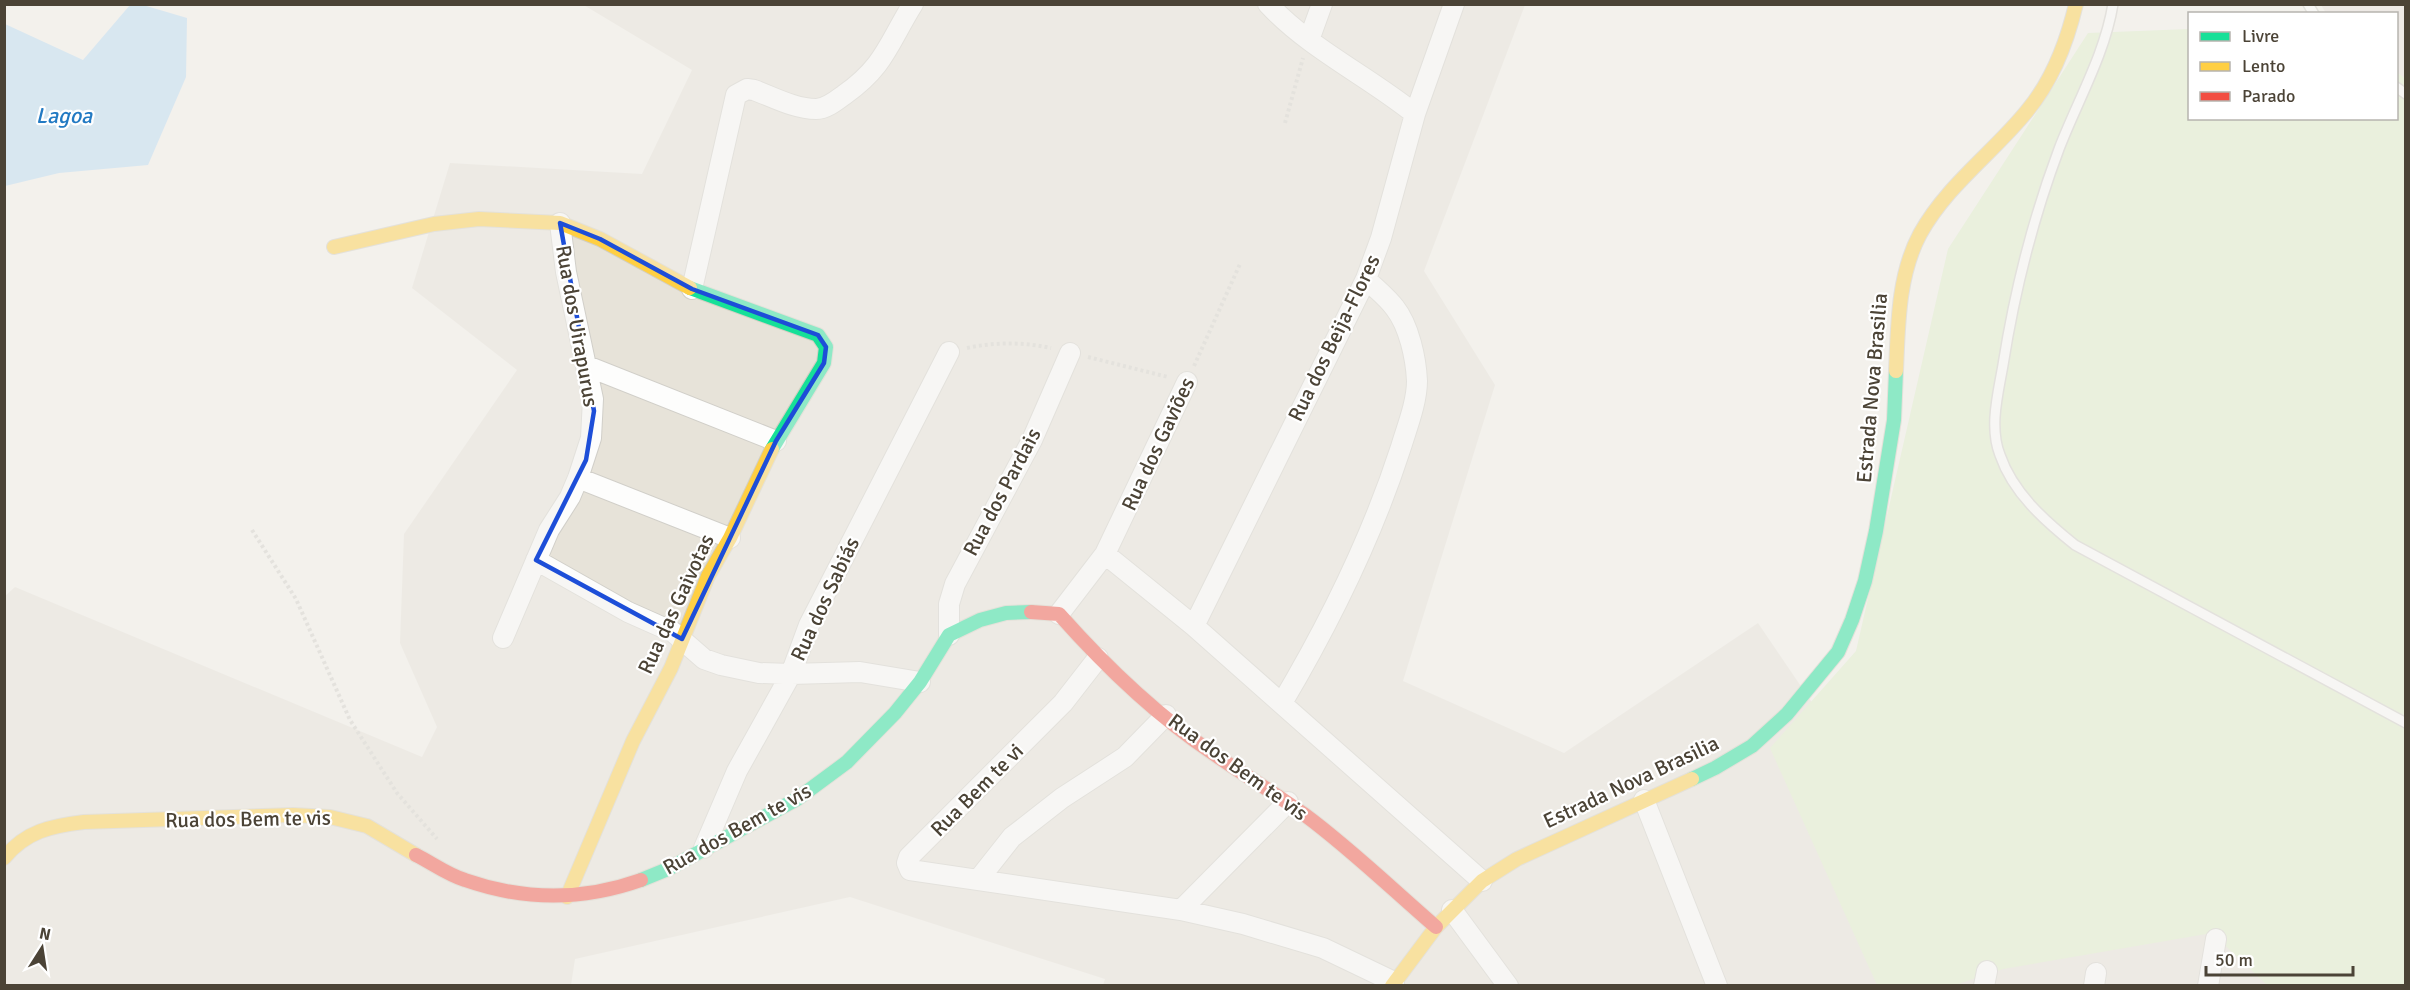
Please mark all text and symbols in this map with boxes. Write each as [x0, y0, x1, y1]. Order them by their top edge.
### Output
legend [2188, 12, 2398, 120]
text: Livre [2242, 25, 2279, 47]
text: Lento [2242, 55, 2285, 77]
text: Parado [2242, 85, 2295, 107]
water label: Lagoa [36, 102, 93, 129]
street label: Rua dos Uirapurus [550, 243, 604, 409]
street label: Rua dos Beija-Flores [1282, 250, 1386, 426]
street label: Estrada Nova Brasilia [1851, 292, 1893, 484]
street label: Rua dos Gaviões [1116, 373, 1200, 515]
street label: Rua dos Pardais [957, 424, 1047, 560]
street label: Rua das Gaivotas [632, 530, 720, 678]
street label: Rua dos Sabiás [785, 533, 865, 665]
street label: Rua dos Bem te vis [1163, 708, 1313, 826]
street label: Estrada Nova Brasilia [1539, 730, 1723, 834]
street label: Rua Bem te vi [925, 738, 1029, 842]
street label: Rua dos Bem te vis [658, 777, 816, 881]
street label: Rua dos Bem te vis [165, 805, 331, 833]
north arrow [12, 918, 72, 978]
text: N [37, 923, 52, 945]
scale bar [2206, 939, 2353, 977]
text: 50 m [2215, 949, 2253, 971]

